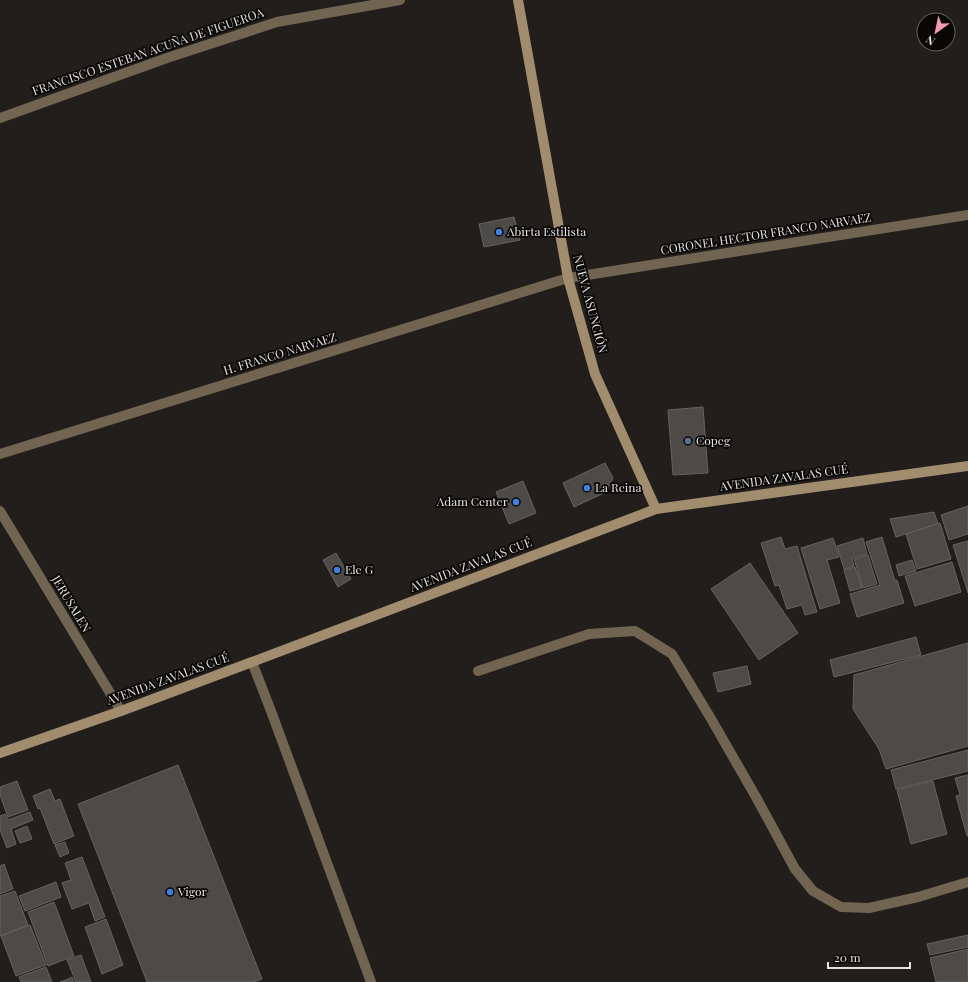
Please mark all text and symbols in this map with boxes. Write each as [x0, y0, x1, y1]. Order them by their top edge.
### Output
street label: FRANCISCO ESTEBAN ACUÑA DE FIGUEROA [30, 4, 266, 98]
north arrow [916, 12, 956, 52]
text: N [923, 32, 938, 49]
street label: CORONEL HECTOR FRANCO NARVAEZ [659, 208, 872, 258]
place label: Abirta Estilista [506, 223, 586, 239]
marker: Abirta Estilista [494, 227, 504, 237]
street label: NUEVA ASUNCIÓN [570, 253, 612, 355]
street label: H. FRANCO NARVAEZ [221, 328, 338, 378]
place label: Copeg [696, 432, 731, 448]
marker: Copeg [683, 436, 693, 446]
street label: AVENIDA ZAVALAS CUÉ [718, 460, 849, 494]
place label: La Reina [595, 479, 641, 495]
marker: La Reina [582, 483, 592, 493]
place label: Adam Center [436, 493, 509, 509]
marker: Adam Center [511, 497, 521, 507]
street label: AVENIDA ZAVALAS CUÉ [406, 533, 534, 595]
place label: Ele G [345, 561, 374, 577]
marker: Ele G [332, 565, 342, 575]
street label: JERUSALEN [48, 571, 95, 635]
street label: AVENIDA ZAVALAS CUÉ [103, 648, 231, 708]
place label: Vigor [177, 883, 208, 899]
marker: Vigor [165, 887, 175, 897]
scale bar [828, 944, 910, 970]
text: 20 m [834, 949, 861, 965]

